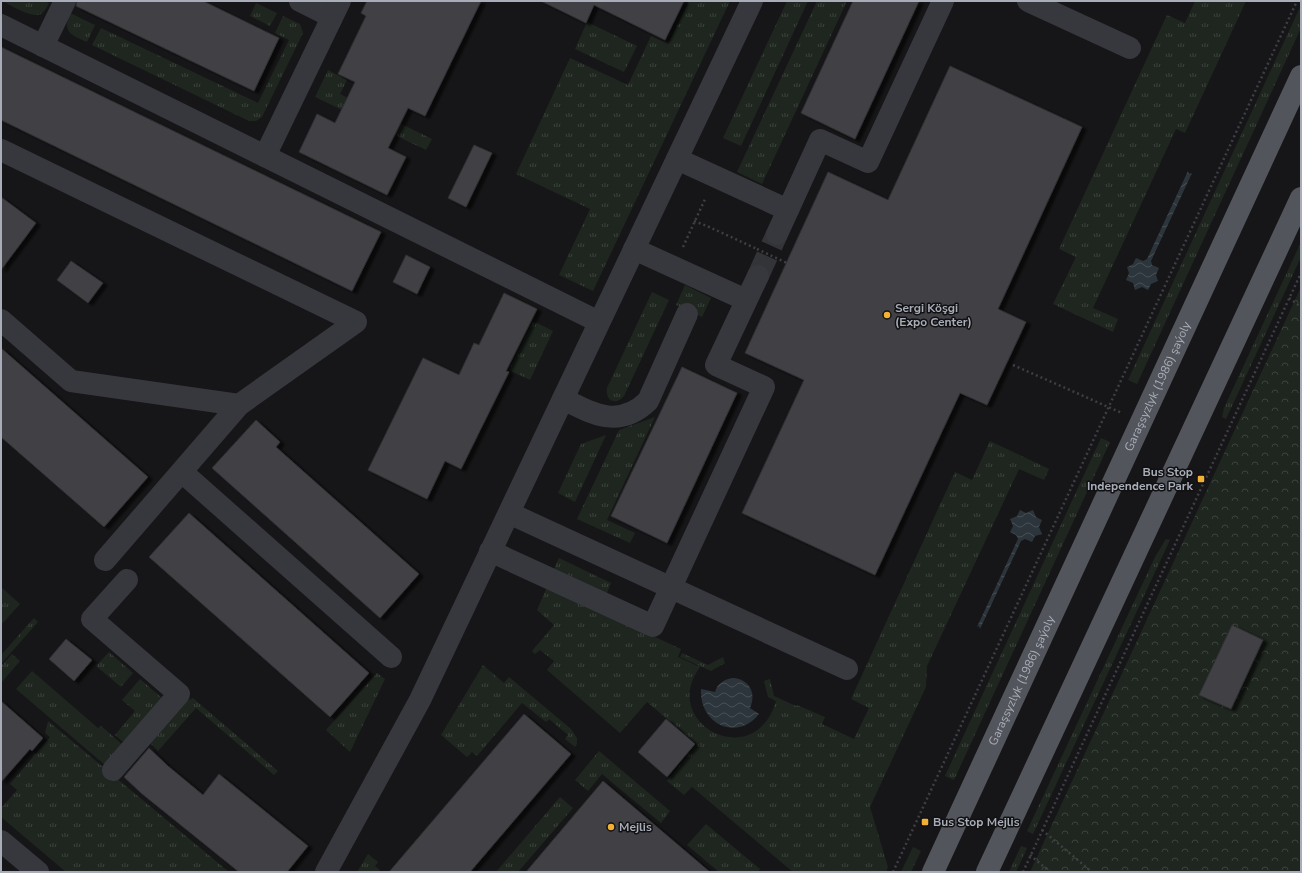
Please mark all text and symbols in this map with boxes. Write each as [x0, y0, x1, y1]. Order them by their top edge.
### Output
place label: Sergi Köşgi (Expo Center) [895, 300, 972, 330]
marker: Sergi Köşgi (Expo Center) [882, 310, 892, 320]
street label: Garaşsyzlyk (1986) şaýoly [1121, 318, 1195, 454]
place label: Bus Stop Independence Park [1087, 464, 1194, 494]
marker: Bus Stop Independence Park [1196, 474, 1206, 484]
street label: Garaşsyzlyk (1986) şaýoly [985, 612, 1059, 748]
place label: Bus Stop Mejlis [933, 814, 1020, 830]
marker: Bus Stop Mejlis [920, 817, 930, 827]
place label: Mejlis [619, 819, 652, 835]
marker: Mejlis [606, 822, 616, 832]

